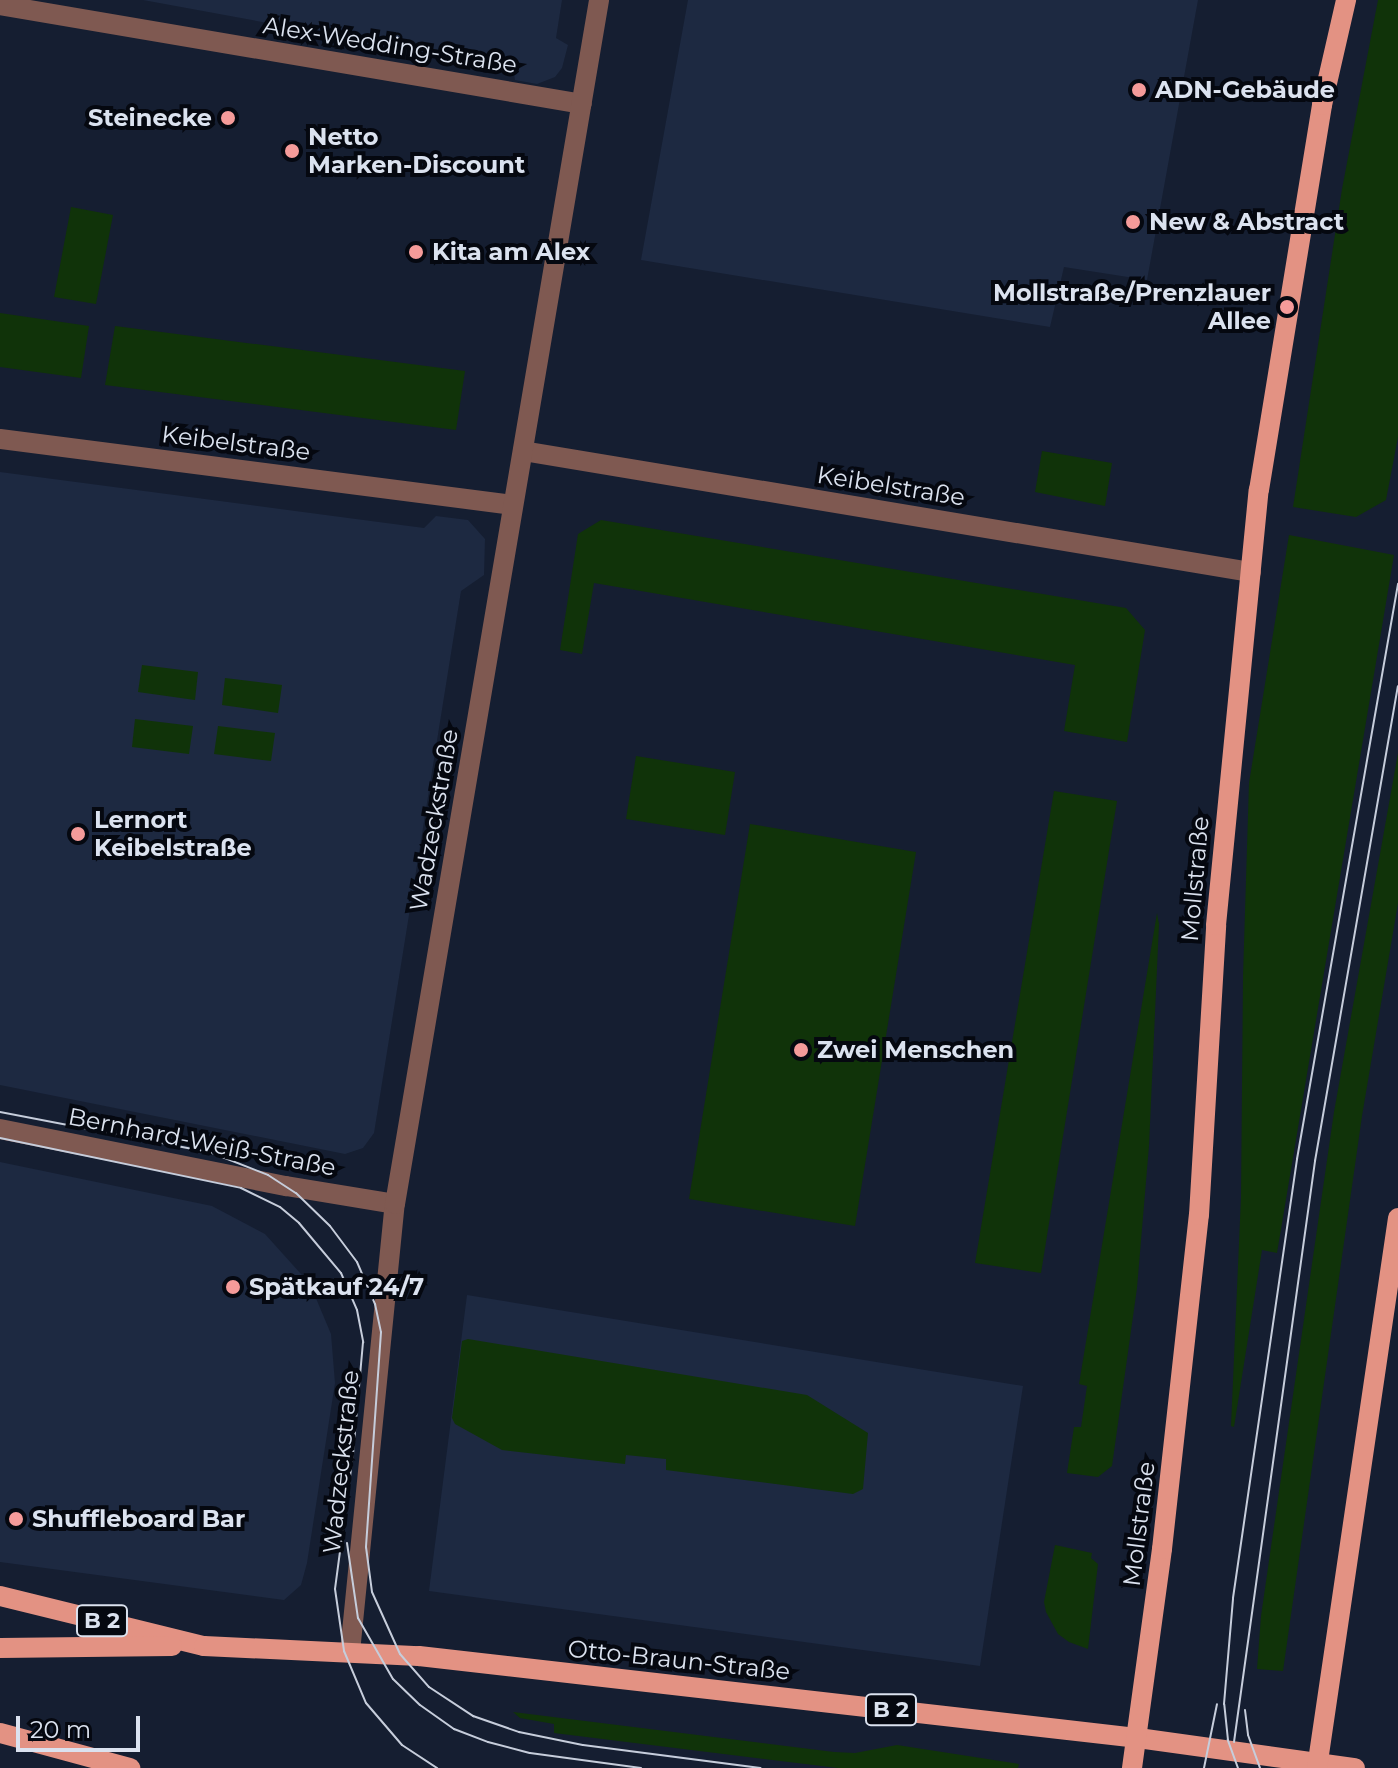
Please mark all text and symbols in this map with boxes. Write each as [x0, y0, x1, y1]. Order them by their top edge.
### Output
street label: Alex-Wedding-Straße [261, 11, 519, 79]
place label: ADN-Gebäude [1155, 76, 1335, 104]
marker: ADN-Gebäude [1130, 81, 1148, 99]
place label: Steinecke [88, 104, 212, 132]
marker: Steinecke [219, 109, 237, 127]
place label: Netto Marken-Discount [308, 123, 525, 179]
marker: Netto Marken-Discount [283, 142, 301, 160]
place label: New & Abstract [1149, 208, 1344, 236]
marker: New & Abstract [1124, 213, 1142, 231]
place label: Kita am Alex [432, 238, 590, 266]
marker: Kita am Alex [407, 243, 425, 261]
place label: Mollstraße/Prenzlauer Allee [993, 279, 1271, 335]
marker: Mollstraße/Prenzlauer Allee [1278, 298, 1296, 316]
street label: Keibelstraße [160, 420, 312, 466]
street label: Keibelstraße [815, 460, 967, 512]
street label: Wadzeckstraße [404, 727, 464, 913]
place label: Lernort Keibelstraße [94, 806, 252, 862]
street label: Mollstraße [1175, 815, 1215, 943]
marker: Lernort Keibelstraße [69, 825, 87, 843]
place label: Zwei Menschen [817, 1036, 1014, 1064]
marker: Zwei Menschen [792, 1041, 810, 1059]
street label: Bernhard-Weiß-Straße [66, 1102, 338, 1182]
place label: Spätkauf 24/7 [249, 1273, 424, 1301]
marker: Spätkauf 24/7 [224, 1278, 242, 1296]
street label: Wadzeckstraße [317, 1369, 365, 1555]
street label: Mollstraße [1117, 1460, 1161, 1588]
place label: Shuffleboard Bar [32, 1505, 245, 1533]
marker: Shuffleboard Bar [7, 1510, 25, 1528]
road number: B 2 [74, 1603, 130, 1639]
street label: Otto-Braun-Straße [566, 1634, 792, 1686]
road number: B 2 [863, 1692, 919, 1728]
scale bar [20, 1700, 144, 1750]
text: 20 m [30, 1715, 91, 1744]

